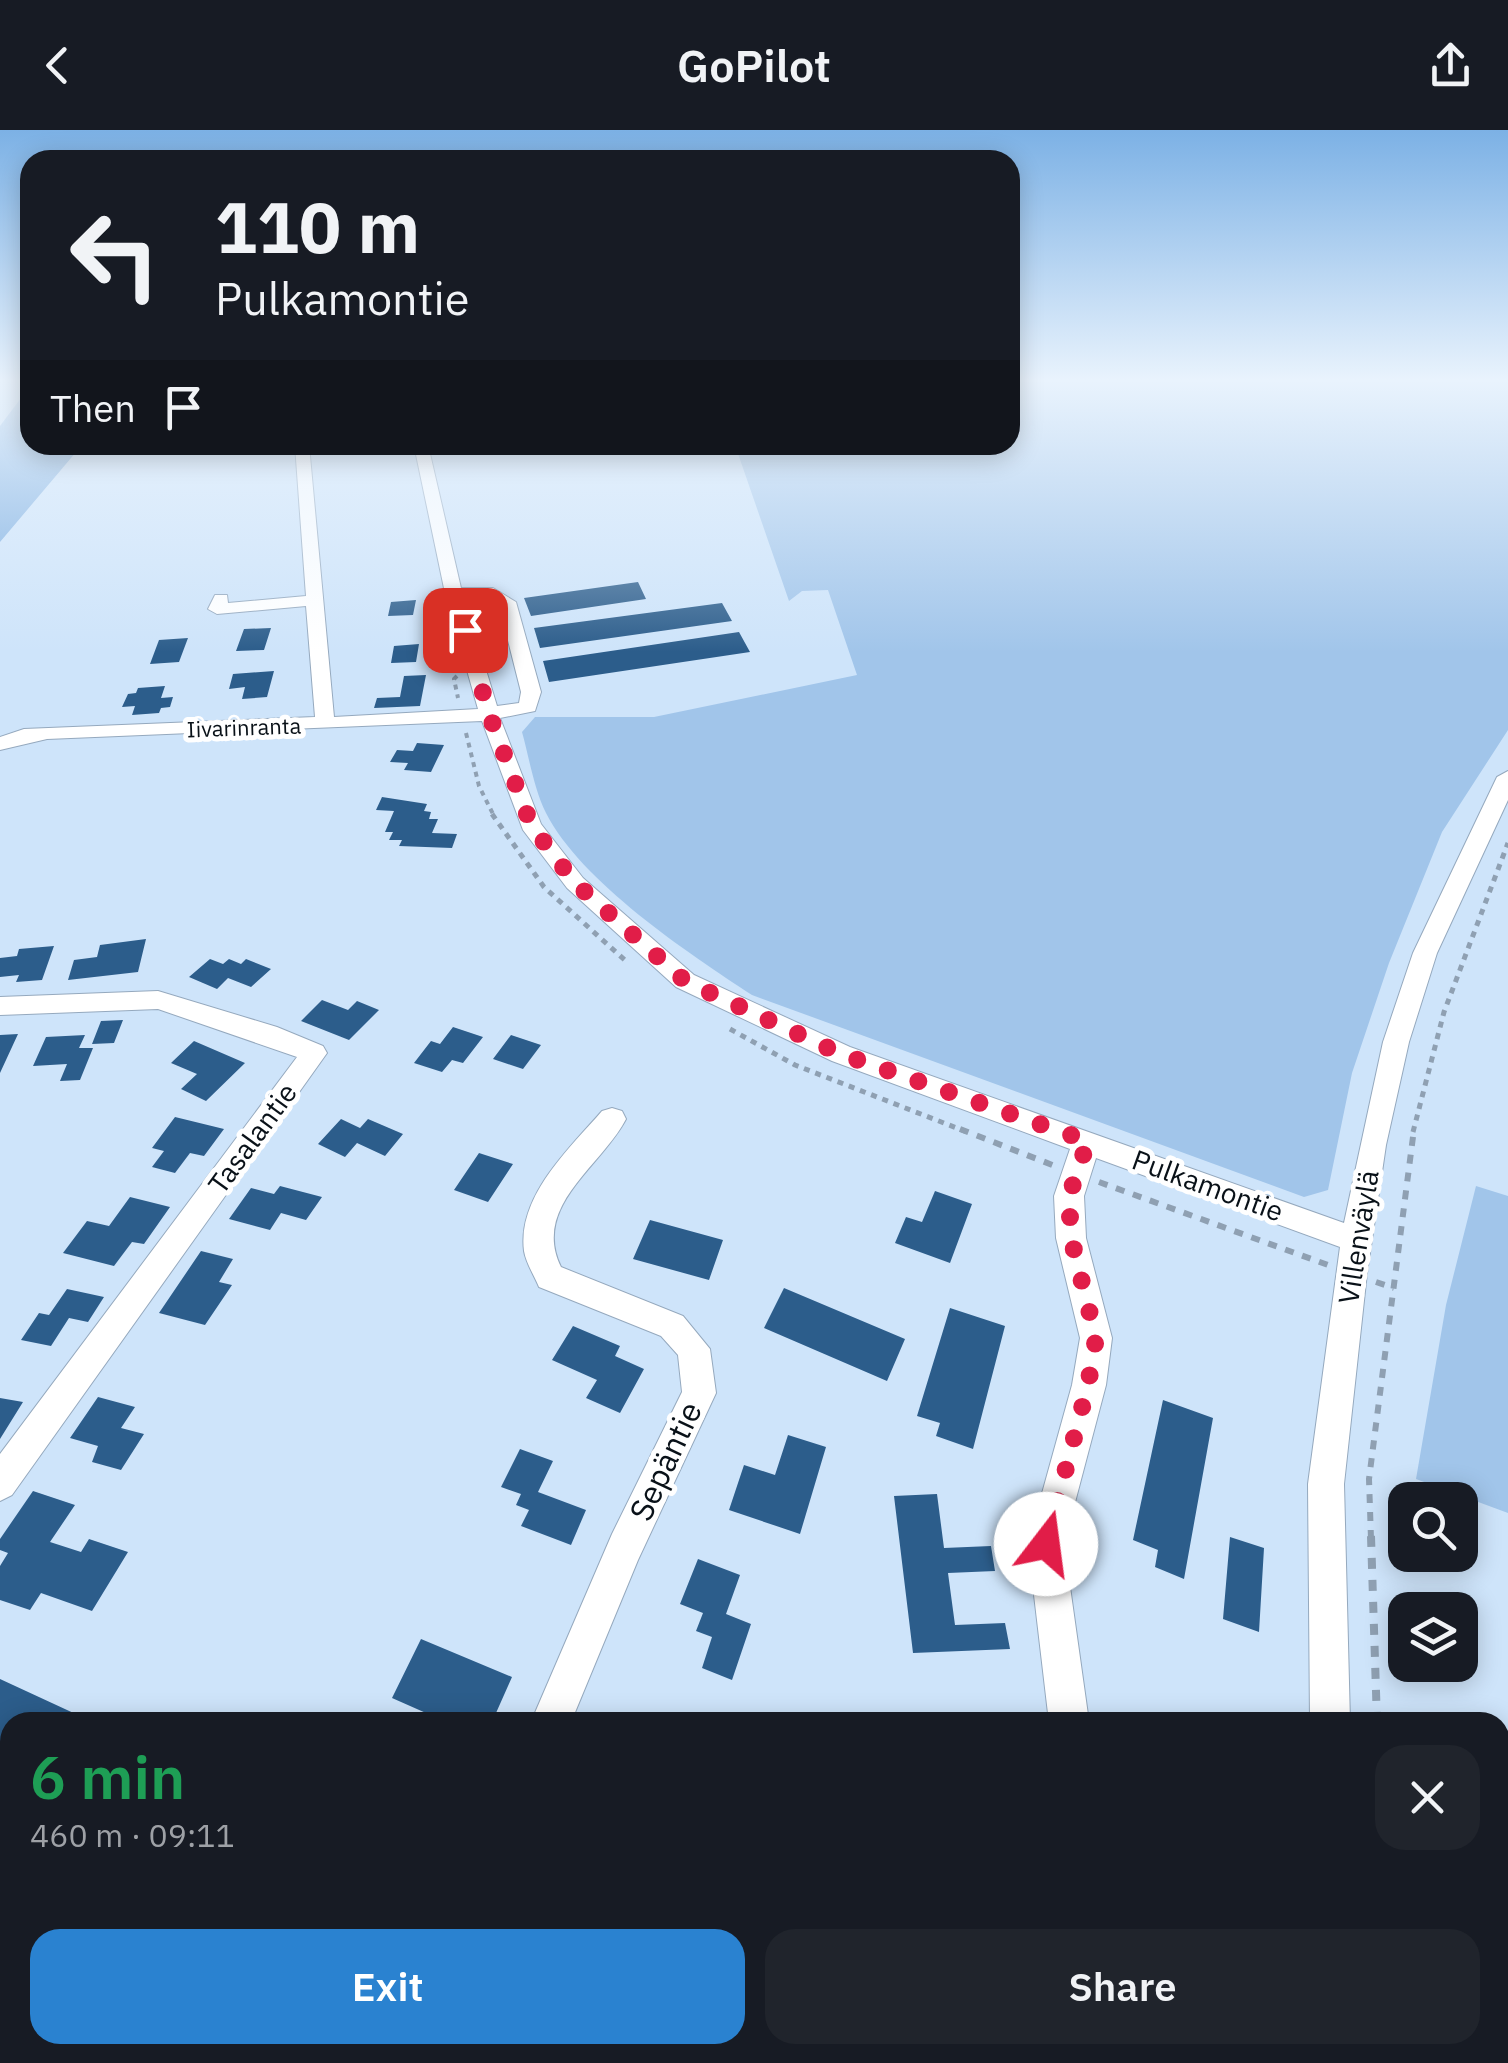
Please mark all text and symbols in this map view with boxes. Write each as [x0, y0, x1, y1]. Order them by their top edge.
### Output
text: GoPilot [677, 36, 831, 94]
icon: back [30, 38, 85, 93]
icon: share [1423, 38, 1478, 93]
text: 110 m [215, 181, 420, 272]
icon: left [50, 190, 180, 320]
text: Pulkamontie [215, 269, 469, 327]
icon: arrive [156, 380, 211, 435]
text: Then [50, 383, 136, 432]
pin [423, 588, 508, 673]
icon: arrive [438, 603, 493, 658]
street label: Iivarinranta [186, 711, 302, 743]
street label: Tasalantie [199, 1075, 305, 1201]
street label: Pulkamontie [1127, 1141, 1289, 1229]
street label: Villenväylä [1329, 1167, 1387, 1307]
street label: Sepäntie [619, 1395, 711, 1527]
map controls [1388, 1482, 1478, 1682]
button: search [1388, 1482, 1478, 1572]
position arrow [994, 1492, 1098, 1596]
button: layers [1388, 1592, 1478, 1682]
text: 6 min [30, 1737, 185, 1816]
button: close [1375, 1745, 1480, 1850]
text: 460 m · 09:11 [30, 1814, 235, 1856]
button: Exit [30, 1929, 745, 2044]
button: Share [765, 1929, 1480, 2044]

